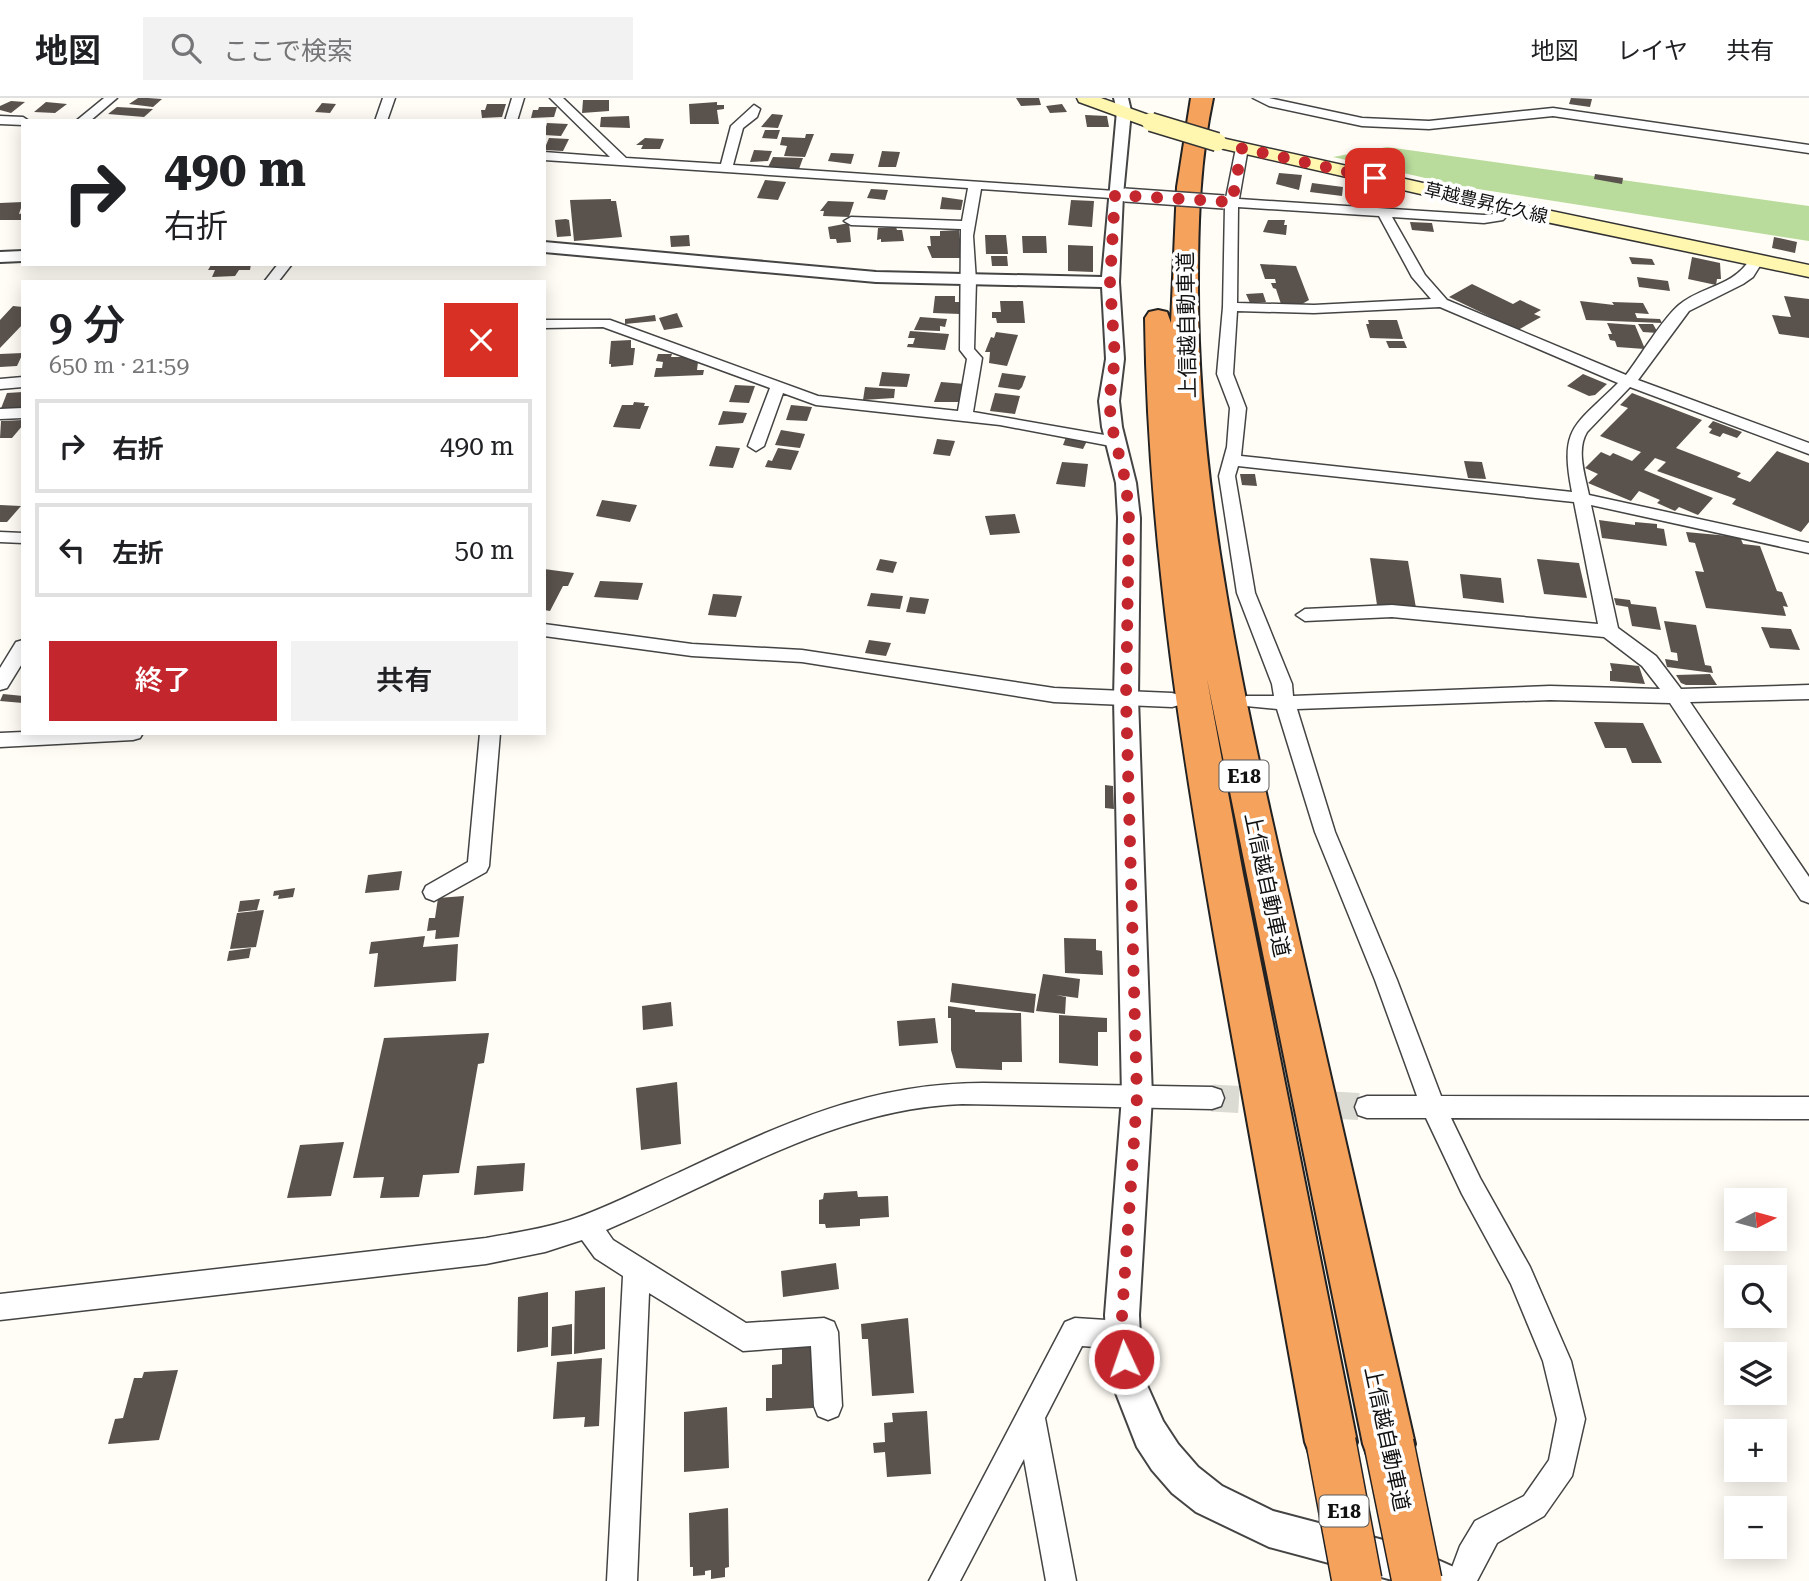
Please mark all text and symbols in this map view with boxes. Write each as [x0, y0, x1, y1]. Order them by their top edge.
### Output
search box [143, 17, 633, 80]
icon: search [167, 29, 205, 67]
text: 地図 [35, 31, 101, 70]
text: ここで検索 [223, 36, 353, 66]
text: 地図 [1531, 37, 1579, 65]
text: レイヤ [1617, 37, 1688, 65]
text: 共有 [1726, 37, 1774, 65]
text: 490 m [164, 141, 306, 198]
icon: right [49, 147, 140, 238]
pin [1345, 148, 1405, 208]
icon: arrive [1356, 159, 1394, 197]
street label: 草越豊昇佐久線 [1422, 178, 1550, 227]
text: 右折 [164, 207, 228, 245]
street label: 上信越自動車道 [1174, 251, 1200, 399]
text: 9 分 [49, 301, 125, 350]
button: close [444, 303, 518, 377]
text: 650 m · 21:59 [49, 352, 189, 379]
icon: right [53, 427, 91, 465]
text: 490 m [440, 431, 514, 461]
text: 右折 [112, 434, 164, 464]
icon: left [53, 531, 91, 569]
text: 50 m [455, 535, 514, 565]
text: 左折 [112, 538, 164, 568]
button: 終了 [49, 641, 277, 721]
button: 共有 [291, 641, 518, 721]
road number: E18 [1220, 761, 1268, 792]
street label: 上信越自動車道 [1240, 811, 1294, 959]
north arrow [1724, 1188, 1787, 1251]
map controls [1724, 1188, 1787, 1559]
button: search [1724, 1265, 1787, 1328]
position arrow [1087, 1322, 1161, 1396]
button: layers [1724, 1342, 1787, 1405]
street label: 上信越自動車道 [1360, 1365, 1414, 1513]
button: + [1724, 1419, 1787, 1482]
road number: E18 [1320, 1496, 1368, 1526]
button: − [1724, 1496, 1787, 1559]

